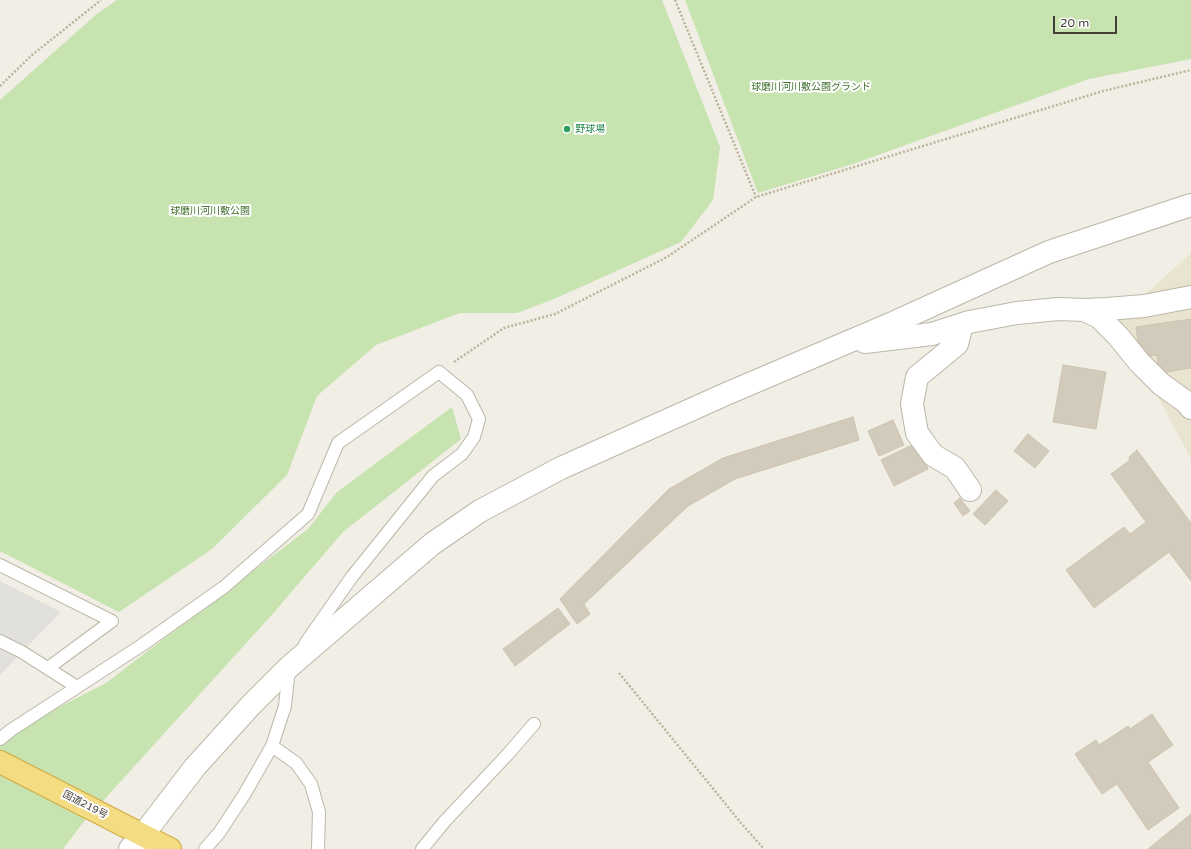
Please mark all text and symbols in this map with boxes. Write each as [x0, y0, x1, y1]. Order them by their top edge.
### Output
scale bar [1055, 8, 1119, 34]
text: 20 m [1060, 16, 1089, 30]
park label: 球磨川河川敷公園グランド [751, 81, 871, 93]
place label: 野球場 [575, 123, 605, 135]
marker: 野球場 [562, 124, 572, 134]
park label: 球磨川河川敷公園 [170, 205, 250, 217]
street label: 国道219号 [61, 789, 109, 821]

